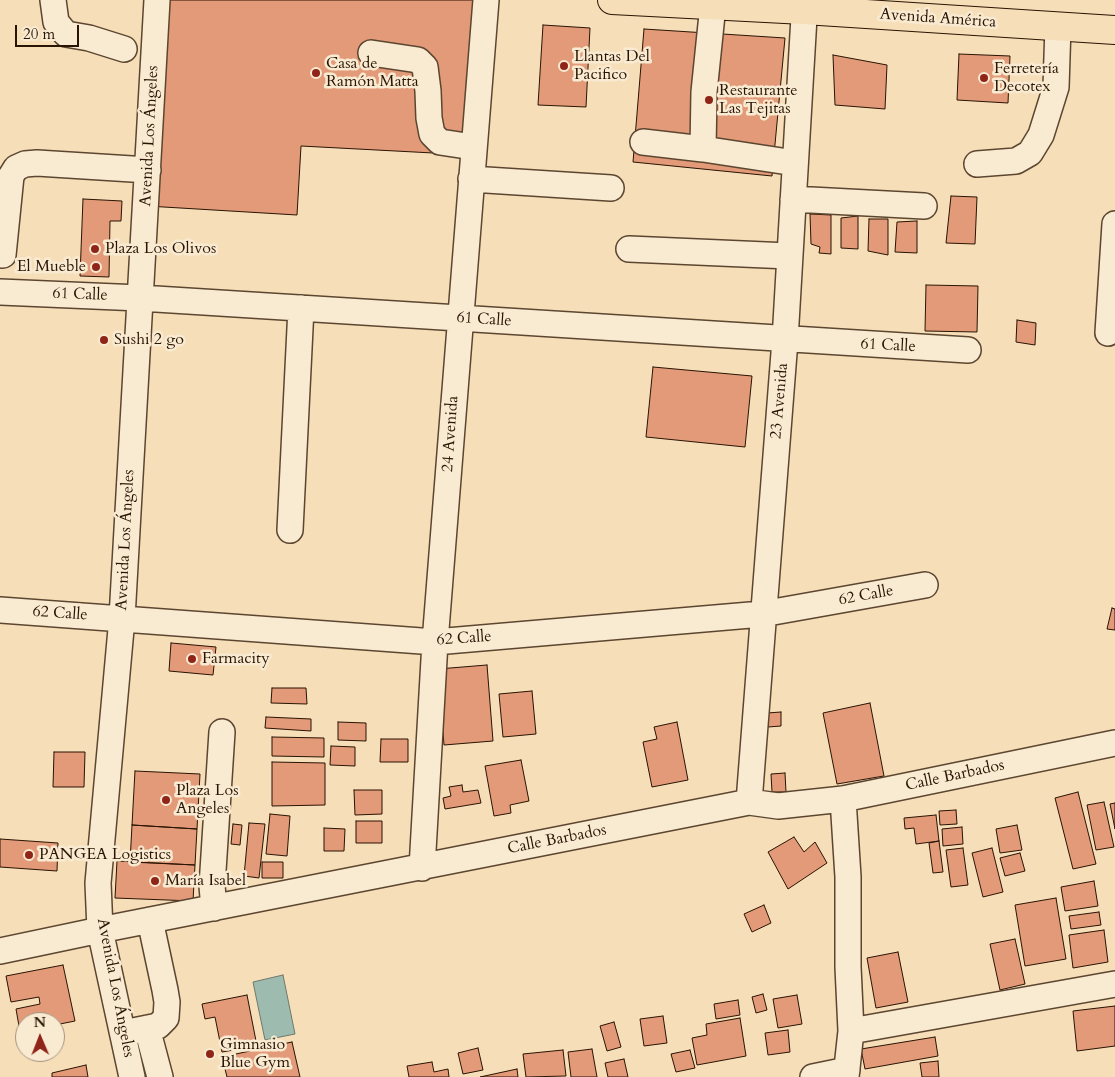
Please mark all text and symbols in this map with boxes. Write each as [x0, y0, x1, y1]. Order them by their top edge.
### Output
street label: Avenida América [879, 5, 997, 33]
scale bar [18, 15, 81, 47]
text: 20 m [23, 24, 55, 44]
place label: Llantas Del Pacifico [574, 47, 650, 85]
place label: Casa de Ramón Matta [326, 54, 419, 92]
place label: Ferretería Decotex [994, 59, 1059, 97]
marker: Llantas Del Pacifico [558, 60, 570, 72]
street label: Avenida Los Ángeles [137, 65, 163, 207]
marker: Casa de Ramón Matta [310, 67, 322, 79]
marker: Ferretería Decotex [978, 72, 990, 84]
place label: Restaurante Las Tejitas [719, 81, 798, 119]
marker: Restaurante Las Tejitas [703, 94, 715, 106]
place label: Plaza Los Olivos [105, 239, 216, 259]
marker: Plaza Los Olivos [89, 243, 101, 255]
place label: El Mueble [17, 257, 86, 277]
marker: El Mueble [90, 261, 102, 273]
street label: 61 Calle [52, 284, 108, 306]
street label: 61 Calle [456, 308, 512, 332]
place label: Sushi 2 go [114, 330, 184, 350]
marker: Sushi 2 go [98, 334, 110, 346]
street label: 61 Calle [860, 335, 916, 357]
street label: 23 Avenida [767, 362, 793, 440]
street label: 24 Avenida [439, 395, 463, 473]
street label: Avenida Los Ángeles [113, 469, 139, 611]
street label: 62 Calle [837, 582, 895, 610]
street label: 62 Calle [32, 602, 88, 626]
street label: 62 Calle [436, 627, 492, 651]
place label: Farmacity [202, 649, 270, 669]
marker: Farmacity [186, 653, 198, 665]
street label: Calle Barbados [904, 756, 1006, 796]
place label: Plaza Los Angeles [176, 781, 238, 819]
marker: Plaza Los Angeles [160, 794, 172, 806]
street label: Calle Barbados [506, 821, 608, 859]
place label: PANGEA Logistics [39, 845, 171, 865]
marker: PANGEA Logistics [23, 849, 35, 861]
place label: María Isabel [165, 871, 246, 891]
marker: María Isabel [149, 875, 161, 887]
street label: Avenida Los Ángeles [92, 917, 138, 1059]
north arrow [15, 1012, 65, 1062]
text: N [34, 1013, 46, 1032]
place label: Gimnasio Blue Gym [220, 1035, 290, 1073]
marker: Gimnasio Blue Gym [204, 1048, 216, 1060]

